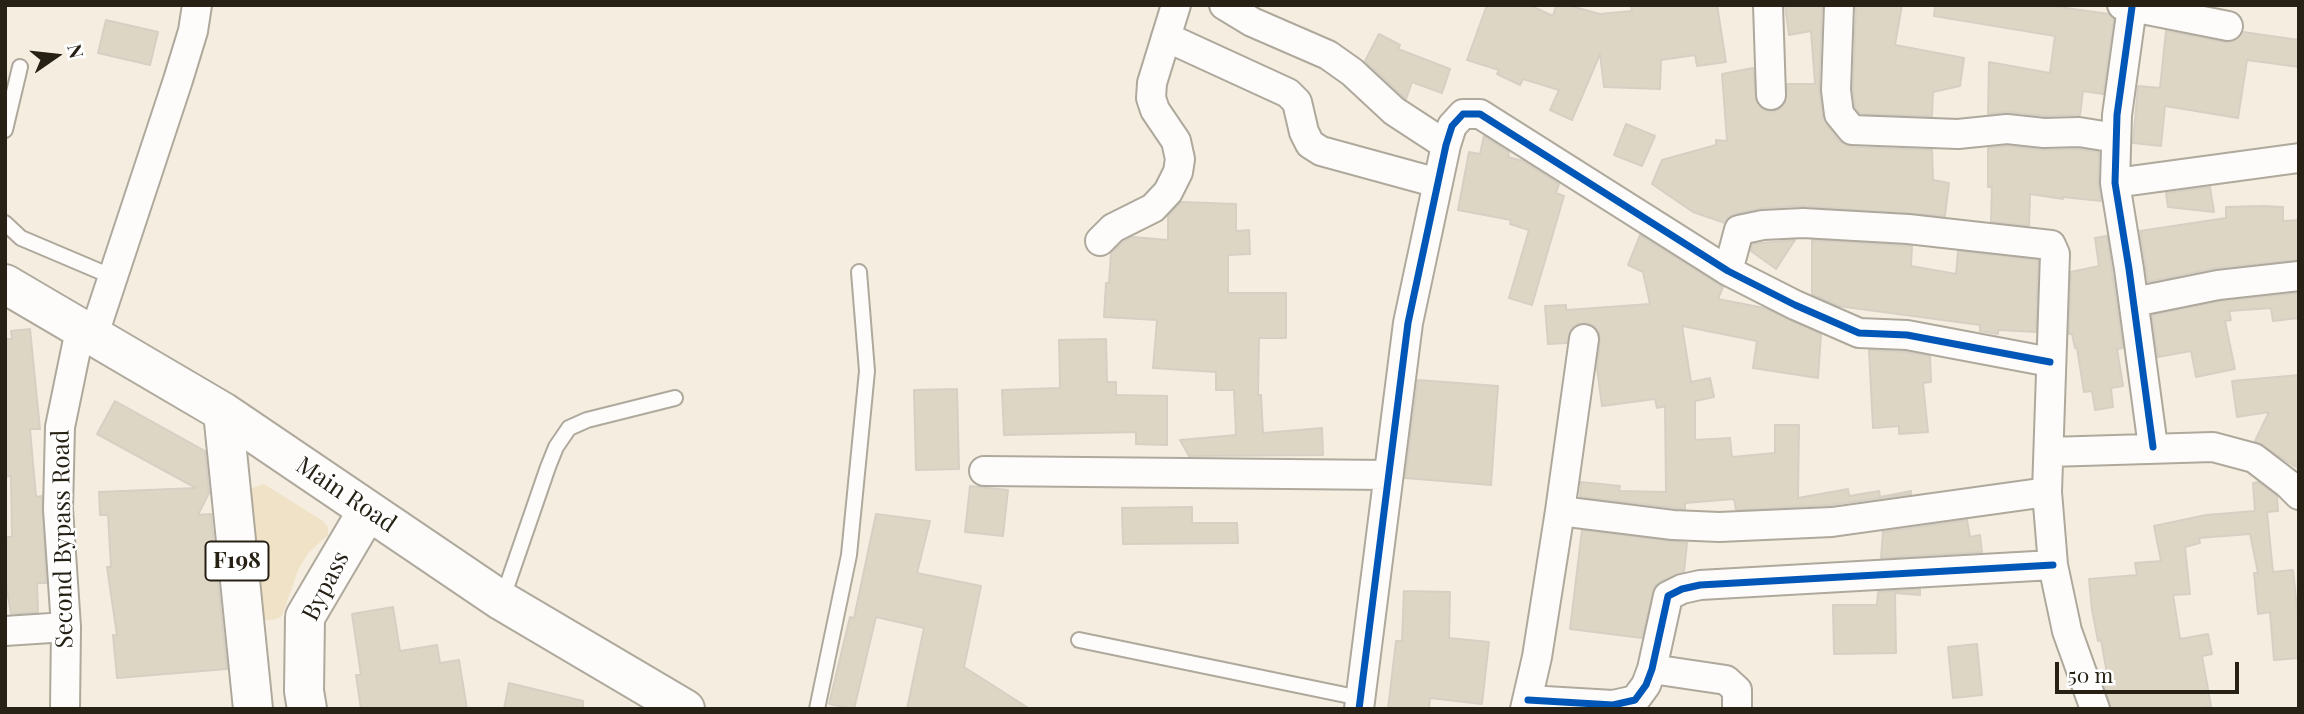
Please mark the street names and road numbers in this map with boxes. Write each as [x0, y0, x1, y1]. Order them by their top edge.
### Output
street label: Second Bypass Road [47, 429, 79, 649]
street label: Main Road [290, 451, 402, 539]
road number: F198 [205, 541, 268, 580]
street label: Bypass [296, 546, 356, 626]

